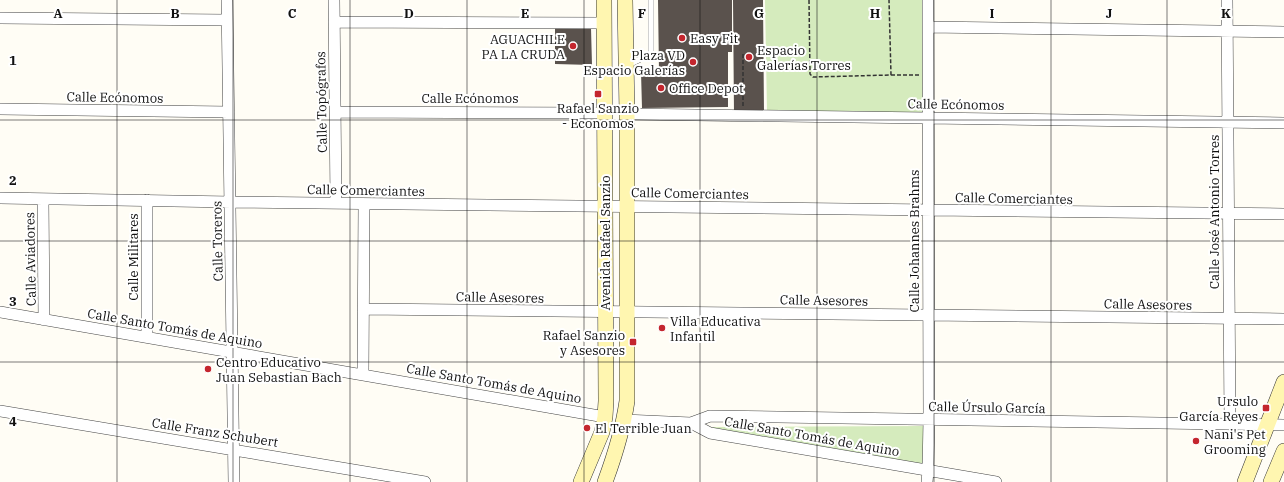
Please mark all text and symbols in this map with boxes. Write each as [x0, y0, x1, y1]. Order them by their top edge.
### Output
text: A [53, 5, 63, 22]
text: B [170, 5, 180, 22]
text: C [288, 5, 297, 22]
text: D [404, 5, 414, 22]
text: E [521, 5, 529, 22]
text: F [638, 5, 646, 22]
text: G [754, 5, 764, 22]
text: H [870, 5, 881, 22]
text: I [990, 5, 995, 22]
text: J [1106, 5, 1113, 22]
text: K [1221, 5, 1231, 22]
place label: Easy Fit [690, 30, 739, 47]
place label: AGUACHILE PA LA CRUDA [481, 31, 565, 63]
marker: Easy Fit [677, 33, 687, 43]
marker: AGUACHILE PA LA CRUDA [568, 41, 578, 51]
place label: Espacio Galerías Torres [757, 42, 851, 74]
place label: Plaza VD Espacio Galerías [583, 47, 685, 79]
street label: Calle Topógrafos [312, 51, 331, 153]
text: 1 [9, 52, 17, 69]
marker: Espacio Galerías Torres [744, 52, 754, 62]
marker: Plaza VD Espacio Galerías [688, 57, 698, 67]
place label: Office Depot [669, 80, 744, 97]
marker: Office Depot [656, 83, 666, 93]
street label: Calle Ecónomos [66, 88, 164, 107]
marker: Rafael Sanzio - Economos [593, 89, 603, 99]
street label: Calle Ecónomos [421, 90, 519, 107]
street label: Calle Ecónomos [907, 95, 1005, 114]
place label: Rafael Sanzio - Economos [557, 100, 639, 132]
street label: Calle José Antonio Torres [1206, 135, 1223, 289]
street label: Calle Johannes Brahms [906, 170, 923, 312]
text: 2 [9, 172, 17, 189]
street label: Avenida Rafael Sanzio [597, 175, 614, 311]
street label: Calle Comerciantes [307, 181, 425, 200]
street label: Calle Comerciantes [631, 184, 749, 203]
street label: Calle Comerciantes [955, 189, 1073, 208]
street label: Calle Toreros [208, 201, 227, 281]
street label: Calle Aviadores [21, 212, 40, 306]
street label: Calle Militares [125, 213, 142, 301]
street label: Calle Asesores [456, 288, 544, 307]
street label: Calle Asesores [780, 291, 868, 310]
text: 3 [9, 293, 17, 310]
street label: Calle Asesores [1104, 295, 1192, 314]
street label: Calle Santo Tomás de Aquino [86, 305, 264, 352]
place label: Villa Educativa Infantil [670, 313, 761, 345]
marker: Villa Educativa Infantil [657, 323, 667, 333]
place label: Rafael Sanzio y Asesores [543, 327, 625, 359]
marker: Rafael Sanzio y Asesores [628, 337, 638, 347]
place label: Centro Educativo Juan Sebastian Bach [216, 354, 342, 386]
street label: Calle Santo Tomás de Aquino [405, 360, 583, 407]
marker: Centro Educativo Juan Sebastian Bach [203, 364, 213, 374]
place label: Ursulo García Reyes [1179, 393, 1258, 425]
street label: Calle Úrsulo García [928, 398, 1046, 417]
marker: Ursulo García Reyes [1261, 403, 1271, 413]
text: 4 [9, 413, 17, 430]
street label: Calle Santo Tomás de Aquino [723, 413, 901, 460]
street label: Calle Franz Schubert [151, 414, 280, 451]
place label: El Terrible Juan [595, 420, 692, 437]
marker: El Terrible Juan [582, 423, 592, 433]
place label: Nani's Pet Grooming [1204, 426, 1266, 458]
marker: Nani's Pet Grooming [1191, 436, 1201, 446]

